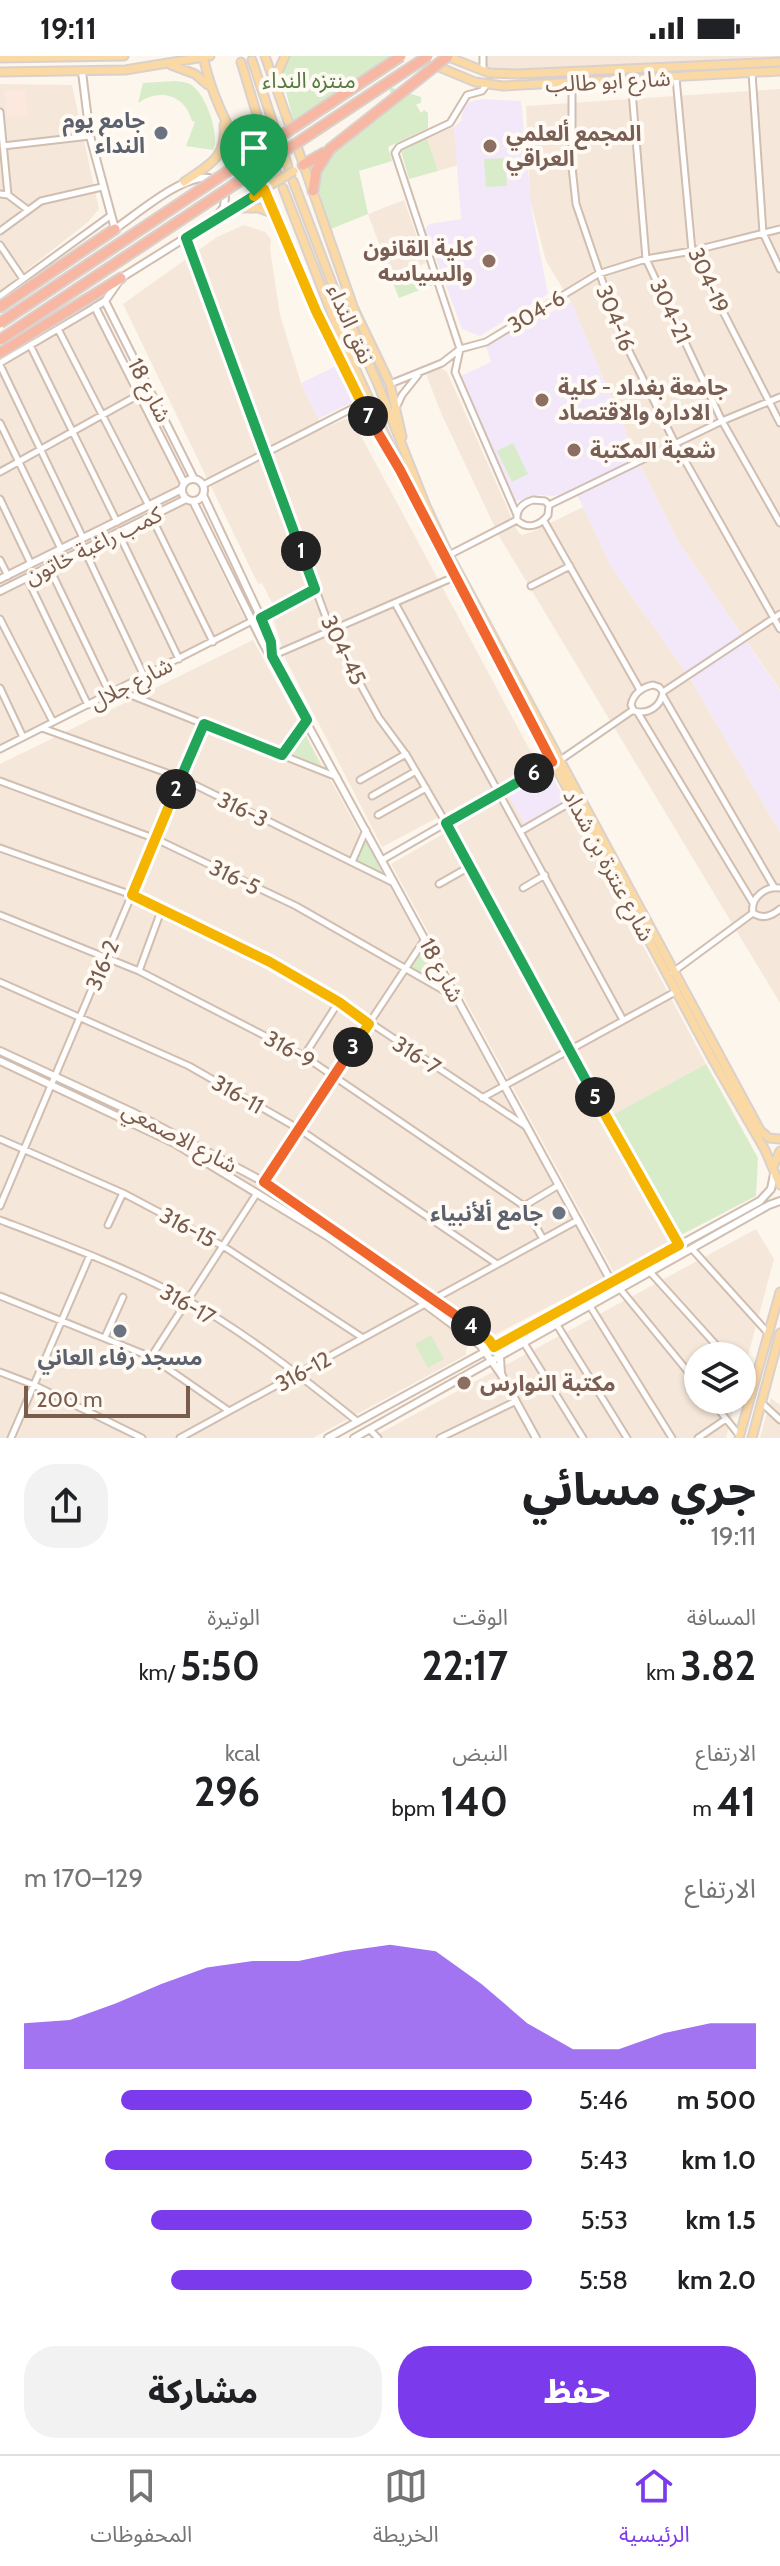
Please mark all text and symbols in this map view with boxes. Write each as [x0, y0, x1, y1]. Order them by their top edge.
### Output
text: 19:11 [40, 10, 97, 47]
street label: شارع ابو طالب [545, 65, 671, 101]
park label: منتزه النداء [262, 67, 356, 94]
place label: جامع يوم النداء [62, 107, 145, 159]
pin [220, 114, 288, 196]
place label: المجمع ألعلمي العراقي [506, 119, 641, 176]
marker: جامع يوم النداء [152, 124, 170, 142]
icon: arrive [232, 126, 276, 170]
marker: المجمع ألعلمي العراقي [481, 137, 499, 155]
place label: كلية القانون والسياسه [363, 235, 474, 287]
street label: 304-19 [682, 243, 735, 317]
marker: كلية القانون والسياسه [480, 252, 498, 270]
street label: 304-21 [644, 275, 697, 348]
street label: نفق النداء [321, 280, 380, 368]
street label: 304-16 [590, 281, 641, 355]
street label: 304-6 [503, 284, 570, 339]
street label: شارع 18 [119, 354, 177, 428]
place label: جامعة بغداد - كلية الاداره والاقتصاد [558, 374, 728, 426]
marker: جامعة بغداد - كلية الاداره والاقتصاد [533, 391, 551, 409]
pin: 7 [348, 396, 388, 436]
text: 7 [362, 402, 374, 429]
place label: شعبة المكتبة [590, 437, 716, 464]
marker: شعبة المكتبة [565, 441, 583, 459]
street label: كمب راغبة خاتون [20, 500, 167, 590]
pin: 1 [281, 531, 321, 571]
text: 1 [297, 537, 305, 564]
street label: 304-45 [315, 611, 372, 689]
street label: شارع جلال [85, 651, 178, 718]
pin: 6 [514, 753, 554, 793]
text: 6 [528, 759, 540, 786]
pin: 2 [156, 769, 196, 809]
text: 2 [170, 775, 182, 802]
street label: شارع عنترة بن شداد [555, 785, 660, 947]
street label: 316-3 [213, 786, 272, 833]
street label: 316-5 [205, 854, 264, 901]
street label: شارع 18 [411, 934, 470, 1008]
street label: 316-2 [80, 936, 125, 994]
street label: 316-9 [260, 1025, 320, 1074]
pin: 3 [333, 1027, 373, 1067]
street label: 316-7 [388, 1030, 446, 1081]
text: 3 [347, 1033, 359, 1060]
street label: 316-11 [207, 1069, 268, 1120]
pin: 5 [575, 1077, 615, 1117]
text: 5 [589, 1083, 601, 1110]
street label: شارع الاصمعي [116, 1096, 242, 1182]
place label: جامع ألأنبياء [430, 1199, 543, 1230]
street label: 316-15 [155, 1202, 220, 1253]
marker: جامع ألأنبياء [550, 1204, 568, 1222]
street label: 316-17 [156, 1278, 220, 1331]
pin: 4 [451, 1306, 491, 1346]
text: 4 [464, 1312, 478, 1339]
marker: مسجد رفاء العاني [111, 1322, 129, 1340]
map controls [684, 1342, 756, 1414]
button: layers [684, 1342, 756, 1414]
place label: مسجد رفاء العاني [37, 1344, 203, 1375]
street label: 316-12 [271, 1345, 336, 1398]
place label: مكتبة النوارس [480, 1370, 616, 1397]
marker: مكتبة النوارس [455, 1374, 473, 1392]
scale bar [24, 1382, 190, 1418]
text: 200 m [36, 1386, 102, 1413]
text: جري مسائي [522, 1463, 756, 1516]
button: share [24, 1464, 108, 1548]
text: 19:11 [710, 1520, 756, 1552]
text: الوتيرة [207, 1604, 260, 1631]
text: الوقت [453, 1604, 508, 1631]
text: المسافة [687, 1604, 756, 1631]
text: 5:50 [180, 1641, 260, 1690]
text: 22:17 [422, 1641, 508, 1690]
text: 3.82 [680, 1641, 756, 1690]
text: /km [139, 1659, 180, 1686]
text: km [646, 1659, 680, 1686]
text: kcal [225, 1740, 260, 1767]
text: النبض [452, 1740, 508, 1767]
text: الارتفاع [696, 1740, 756, 1767]
text: 296 [194, 1767, 260, 1816]
text: 140 [440, 1777, 508, 1826]
text: 41 [717, 1777, 756, 1826]
text: bpm [391, 1795, 440, 1822]
text: m [692, 1795, 717, 1822]
text: 129–170 m [24, 1862, 143, 1894]
text: الارتفاع [685, 1873, 756, 1905]
text: 5:46 [579, 2084, 628, 2116]
text: 500 m [677, 2084, 756, 2116]
text: 5:43 [579, 2144, 628, 2176]
text: 1.0 km [681, 2144, 756, 2176]
text: 5:53 [580, 2204, 628, 2236]
text: 1.5 km [686, 2204, 756, 2236]
text: 5:58 [579, 2264, 628, 2296]
text: 2.0 km [677, 2264, 756, 2296]
button: مشاركة [24, 2346, 382, 2438]
button: حفظ [398, 2346, 756, 2438]
tab: المحفوظات [90, 2464, 192, 2558]
tab: الخريطة [373, 2464, 439, 2558]
tab: الرئيسية [619, 2464, 690, 2558]

